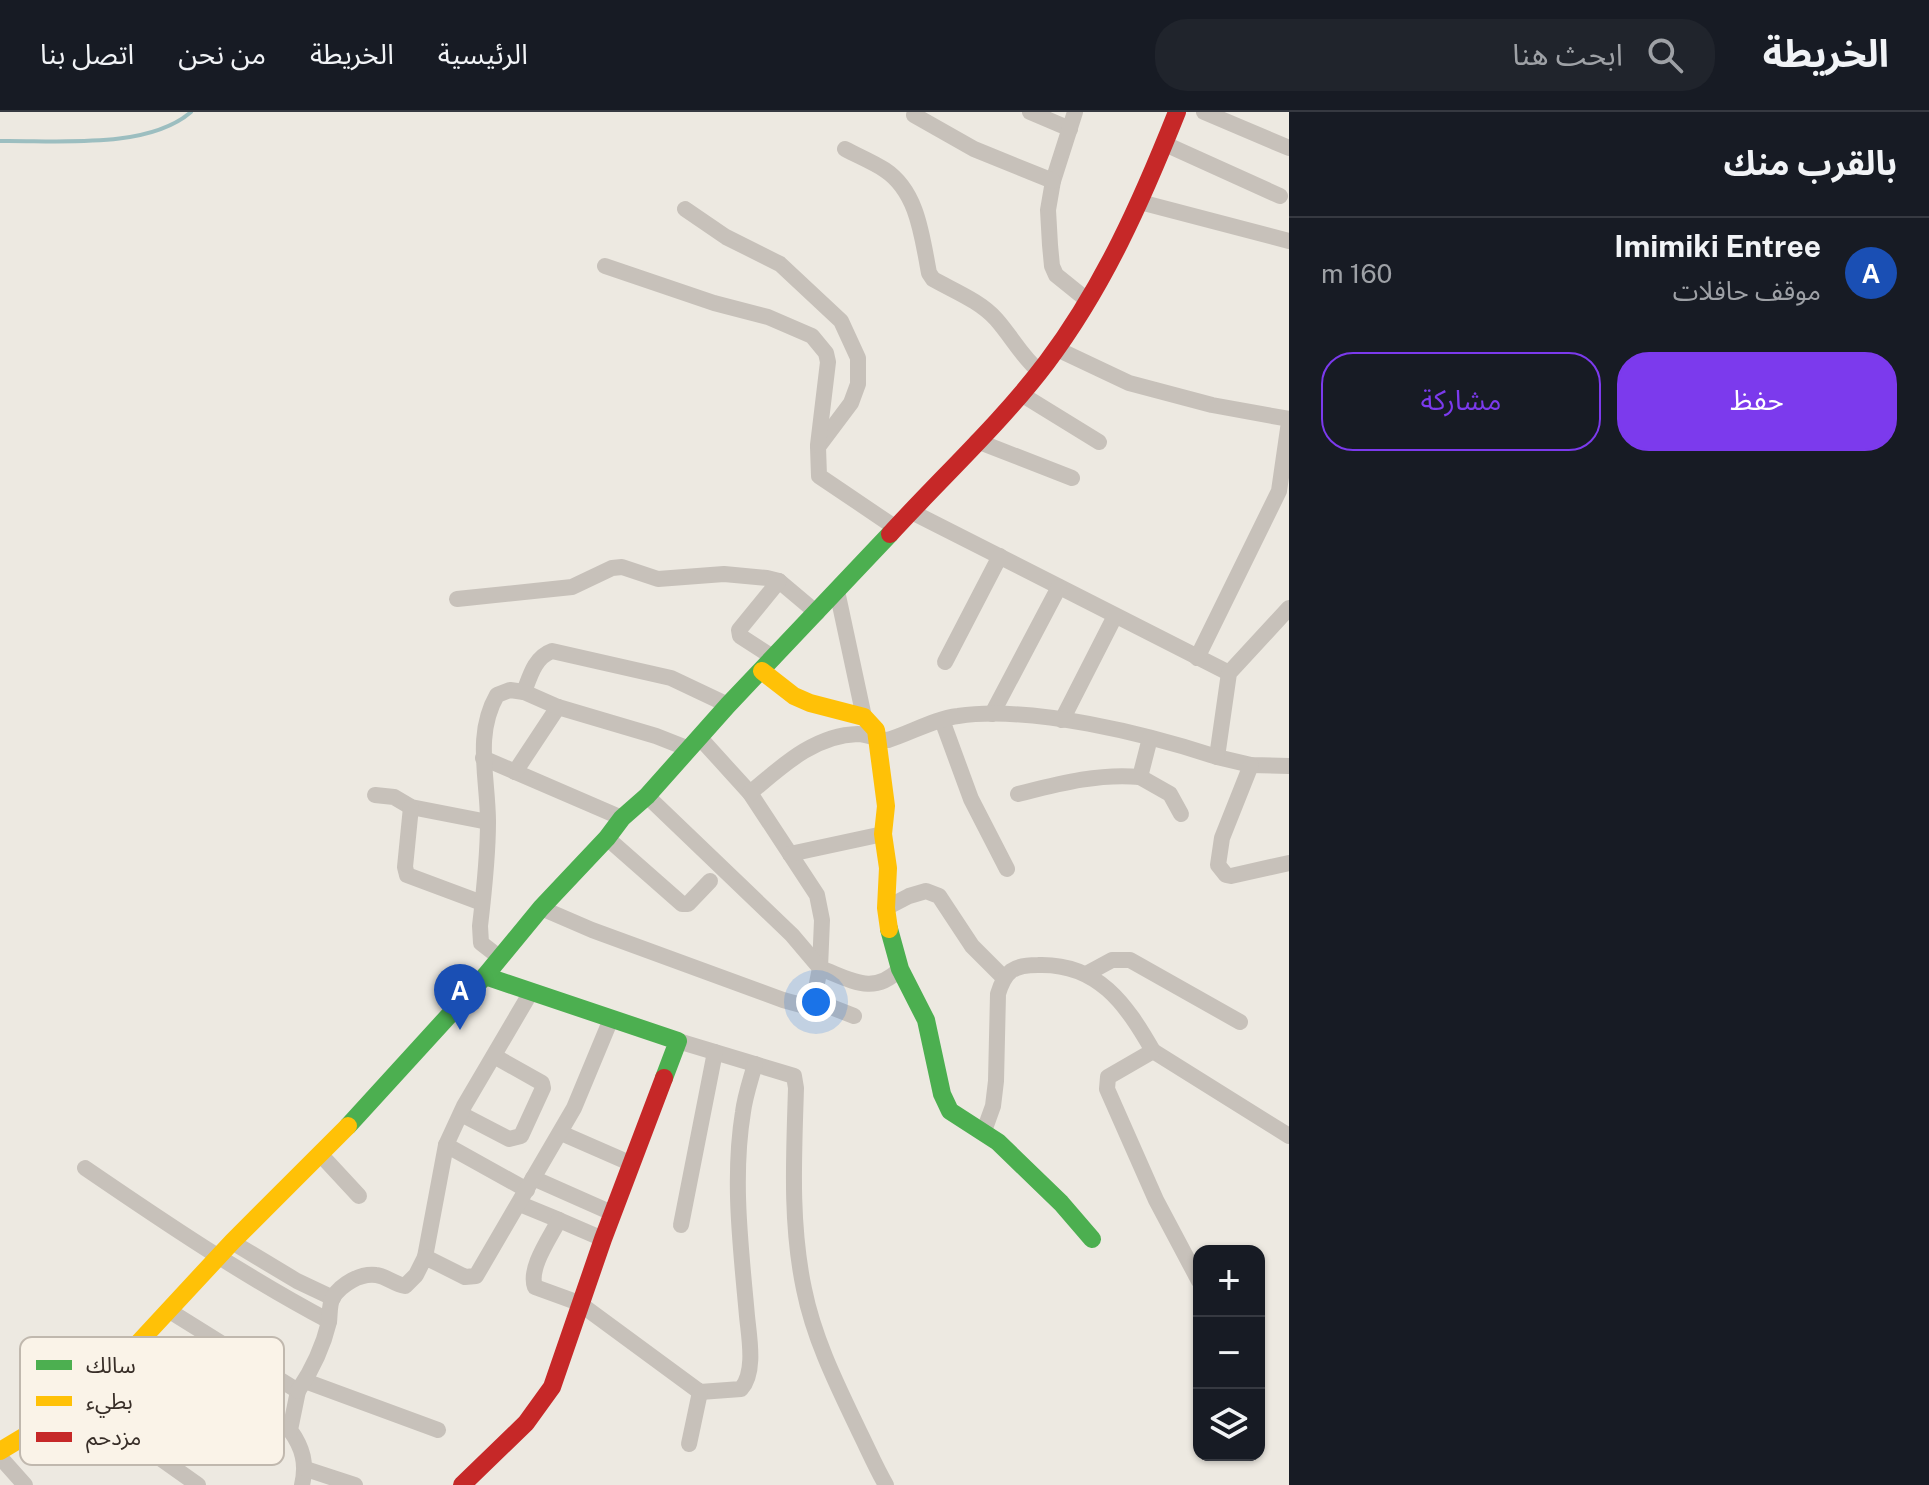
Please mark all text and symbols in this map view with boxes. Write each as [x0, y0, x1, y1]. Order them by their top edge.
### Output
search box [1155, 19, 1715, 91]
text: الخريطة [1763, 31, 1889, 76]
icon: search [1643, 33, 1687, 77]
text: ابحث هنا [1512, 36, 1623, 72]
text: اتصل بنا [40, 37, 134, 70]
text: من نحن [178, 37, 266, 70]
text: الخريطة [310, 37, 394, 70]
text: الرئيسية [438, 37, 528, 70]
text: بالقرب منك [1724, 143, 1897, 183]
text: Imimiki Entree [1614, 228, 1821, 264]
text: 160 m [1321, 258, 1392, 289]
text: A [1862, 258, 1880, 289]
text: موقف حافلات [1673, 275, 1821, 306]
button: مشاركة [1321, 352, 1601, 451]
button: حفظ [1617, 352, 1897, 451]
pin: A [434, 964, 486, 1030]
your location [796, 982, 836, 1022]
map controls [1193, 1245, 1265, 1461]
button: + [1193, 1245, 1265, 1317]
button: − [1193, 1317, 1265, 1389]
legend [20, 1337, 284, 1465]
text: سالك [86, 1352, 136, 1378]
text: بطيء [86, 1388, 133, 1418]
button: layers [1193, 1389, 1265, 1461]
text: مزدحم [86, 1424, 141, 1454]

